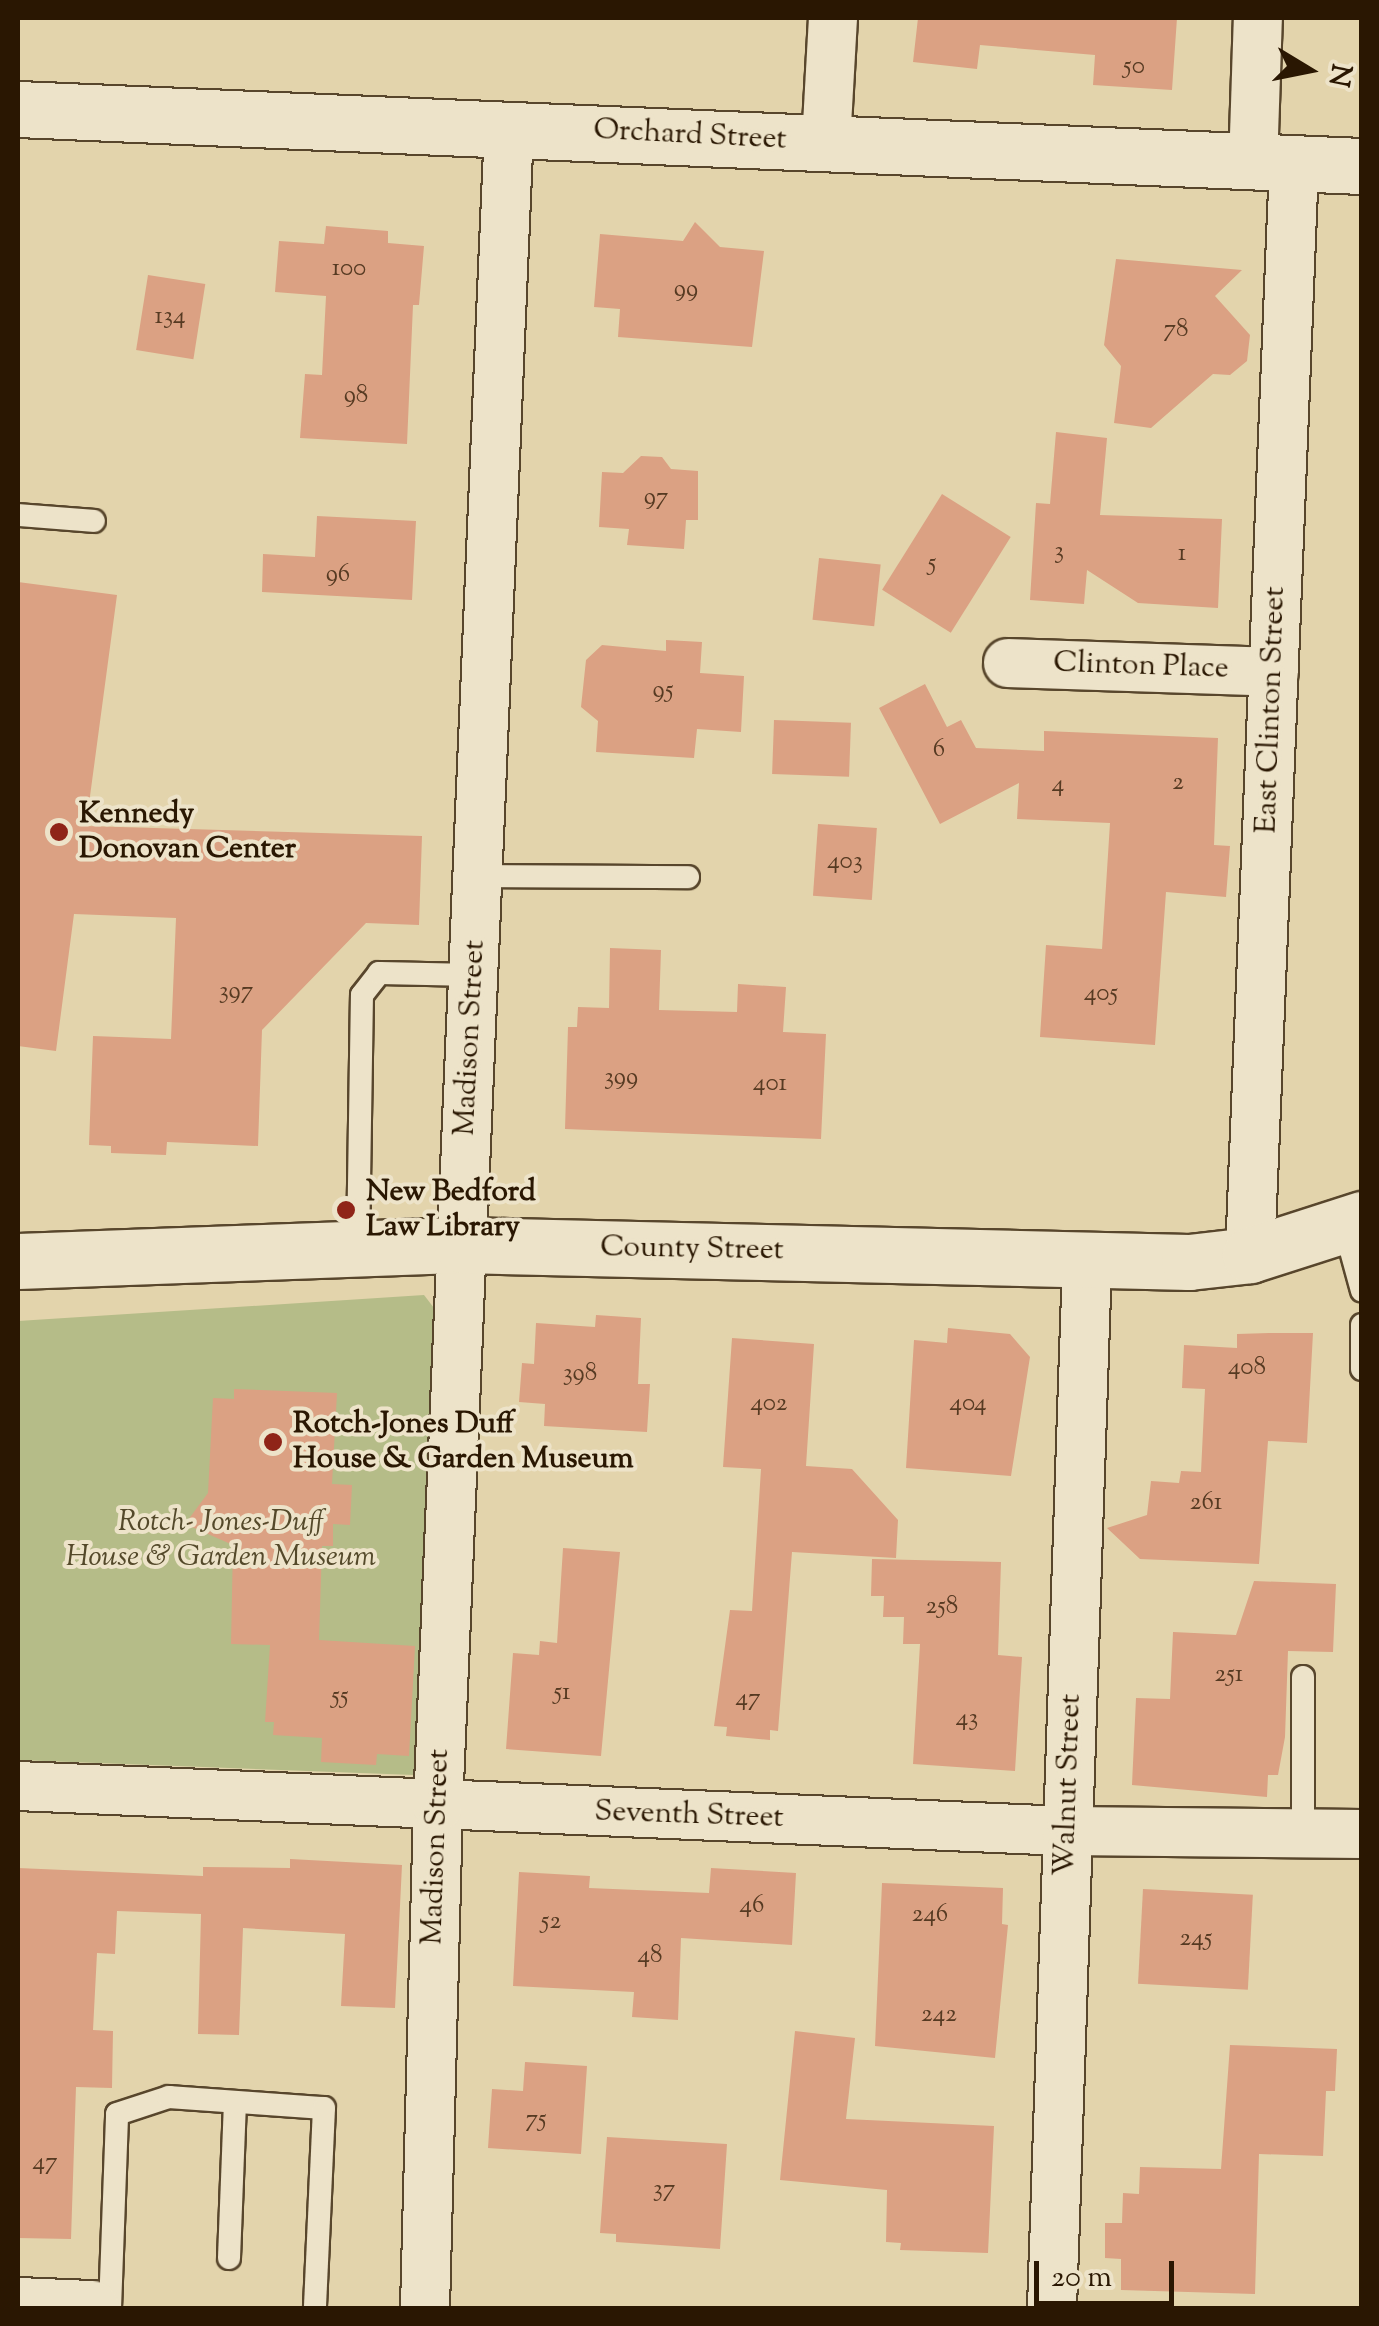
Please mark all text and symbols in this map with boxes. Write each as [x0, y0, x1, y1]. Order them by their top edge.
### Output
north arrow [1259, 20, 1359, 120]
house number: 50 [1123, 52, 1145, 82]
text: N [1317, 61, 1360, 90]
street label: Orchard Street [593, 113, 787, 159]
house number: 100 [332, 254, 366, 284]
house number: 99 [674, 275, 698, 305]
house number: 134 [154, 302, 186, 332]
house number: 78 [1163, 315, 1189, 345]
house number: 98 [344, 381, 368, 411]
house number: 97 [644, 483, 668, 513]
house number: 3 [1054, 537, 1064, 567]
house number: 1 [1178, 539, 1186, 569]
house number: 5 [928, 549, 936, 579]
house number: 96 [326, 560, 350, 590]
street label: East Clinton Street [1250, 586, 1294, 834]
street label: Clinton Place [1053, 646, 1229, 688]
house number: 95 [653, 676, 673, 706]
house number: 6 [933, 735, 945, 765]
house number: 2 [1172, 768, 1184, 798]
house number: 4 [1052, 770, 1064, 800]
place label: Kennedy Donovan Center [79, 797, 296, 868]
marker: Kennedy Donovan Center [48, 821, 70, 843]
house number: 403 [827, 847, 863, 877]
street label: Madison Street [448, 939, 494, 1137]
house number: 397 [219, 977, 253, 1007]
house number: 405 [1084, 979, 1118, 1009]
house number: 399 [604, 1063, 638, 1093]
house number: 401 [753, 1069, 787, 1099]
place label: New Bedford Law Library [366, 1175, 536, 1246]
marker: New Bedford Law Library [335, 1199, 357, 1221]
street label: County Street [600, 1230, 784, 1270]
house number: 408 [1228, 1353, 1266, 1383]
house number: 398 [563, 1359, 597, 1389]
house number: 402 [750, 1389, 788, 1419]
house number: 404 [950, 1389, 986, 1419]
place label: Rotch-Jones Duff House & Garden Museum [293, 1407, 634, 1478]
marker: Rotch-Jones Duff House & Garden Museum [262, 1431, 284, 1453]
house number: 261 [1190, 1488, 1222, 1518]
park label: Rotch- Jones-Duff House & Garden Museum [66, 1505, 376, 1576]
house number: 258 [926, 1592, 958, 1622]
house number: 251 [1215, 1660, 1243, 1690]
house number: 51 [553, 1678, 571, 1708]
house number: 55 [331, 1682, 349, 1712]
house number: 47 [735, 1684, 761, 1714]
street label: Walnut Street [1048, 1693, 1090, 1877]
house number: 43 [956, 1704, 978, 1734]
street label: Madison Street [416, 1748, 458, 1946]
street label: Seventh Street [594, 1795, 784, 1837]
house number: 46 [740, 1891, 764, 1921]
house number: 246 [912, 1900, 948, 1930]
house number: 52 [541, 1907, 561, 1937]
house number: 245 [1180, 1924, 1212, 1954]
house number: 48 [637, 1941, 663, 1971]
house number: 242 [921, 2000, 957, 2030]
house number: 75 [525, 2105, 547, 2135]
house number: 47 [32, 2148, 58, 2178]
house number: 37 [653, 2175, 675, 2205]
scale bar [1039, 2241, 1179, 2303]
text: 20 m [1051, 2257, 1112, 2300]

